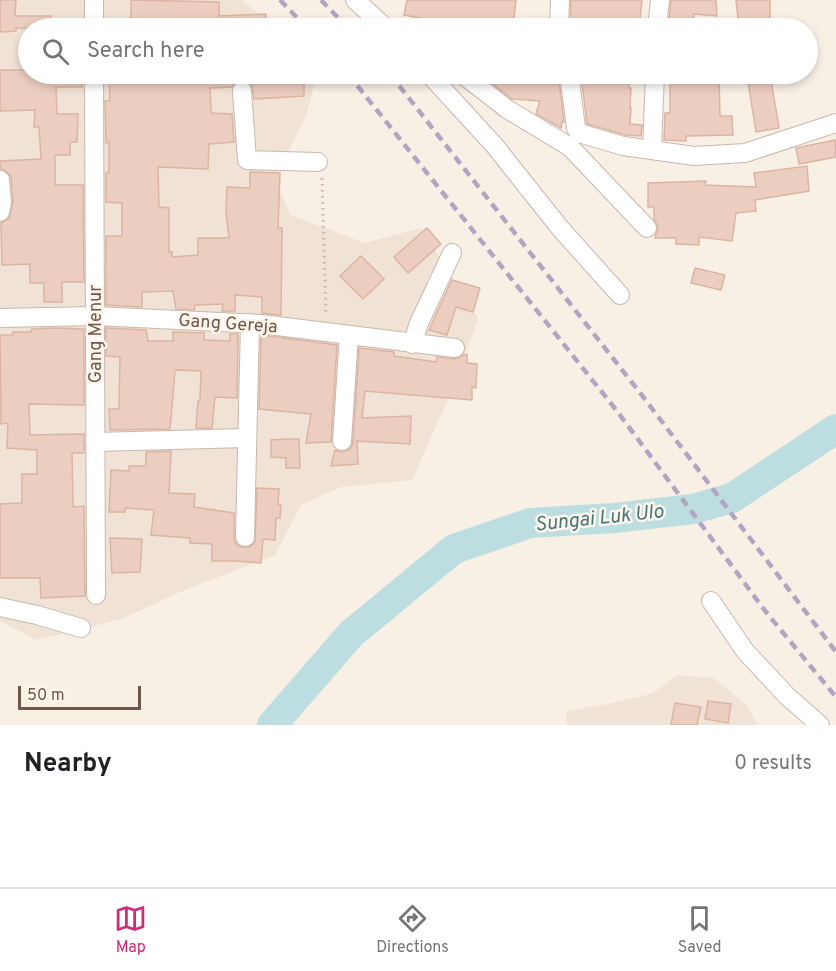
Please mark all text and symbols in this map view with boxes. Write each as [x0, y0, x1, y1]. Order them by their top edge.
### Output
search box [18, 18, 818, 84]
icon: search [39, 35, 72, 68]
text: Search here [87, 38, 205, 65]
street label: Gang Menur [85, 285, 108, 383]
street label: Gang Gereja [178, 310, 278, 339]
water label: Sungai Luk Ulo [534, 499, 665, 539]
scale bar [18, 683, 141, 710]
text: 50 m [27, 686, 65, 706]
text: Nearby [24, 748, 112, 781]
text: 0 results [734, 751, 812, 777]
tab: Map [114, 902, 147, 958]
tab: Directions [376, 902, 449, 958]
tab: Saved [678, 902, 722, 958]

